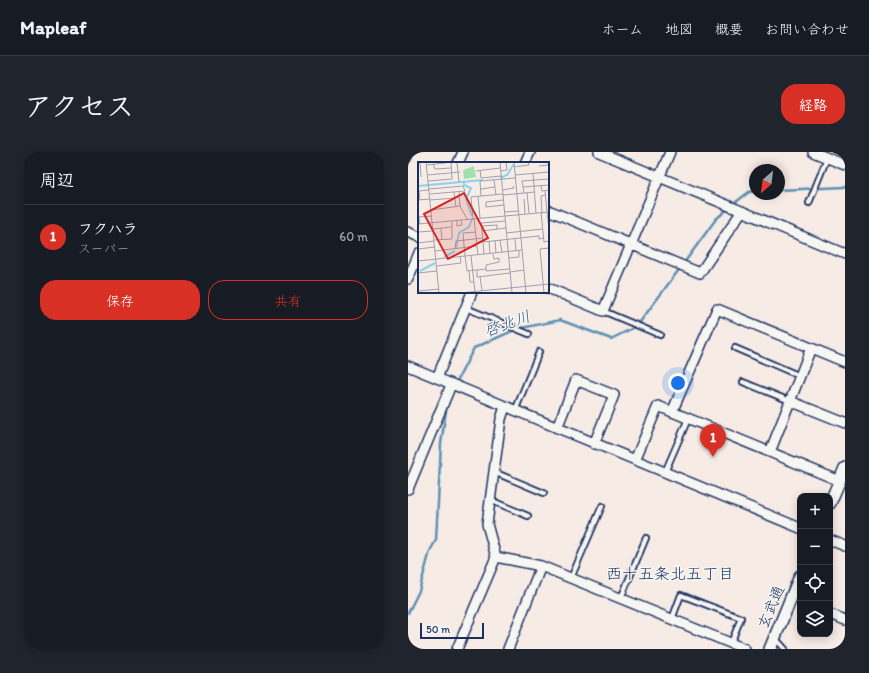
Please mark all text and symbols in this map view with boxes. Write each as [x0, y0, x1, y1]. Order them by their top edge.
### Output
text: Mapleaf [20, 16, 86, 39]
text: ホーム [602, 21, 643, 38]
text: 地図 [665, 21, 693, 38]
text: 概要 [715, 21, 743, 38]
text: お問い合わせ [765, 21, 849, 38]
button: 経路 [781, 84, 845, 124]
text: アクセス [24, 89, 134, 123]
inset map [418, 162, 549, 293]
north arrow [749, 164, 785, 200]
text: 周辺 [40, 170, 74, 190]
text: フクハラ [78, 220, 137, 238]
text: 1 [50, 229, 56, 244]
text: 60 m [339, 229, 368, 244]
text: スーパー [78, 241, 129, 256]
button: 保存 [40, 280, 200, 320]
button: 共有 [208, 280, 368, 320]
water label: 啓北川 [481, 306, 533, 341]
your location [668, 373, 688, 393]
pin: 1 [700, 424, 726, 457]
map controls [797, 493, 833, 637]
button: + [797, 493, 833, 529]
button: − [797, 529, 833, 565]
district label: 西十五条北五丁目 [606, 564, 734, 583]
button: locate [797, 565, 833, 601]
street label: 玄武通 [754, 583, 788, 631]
button: layers [797, 601, 833, 637]
scale bar [420, 621, 484, 640]
text: 50 m [426, 623, 450, 636]

